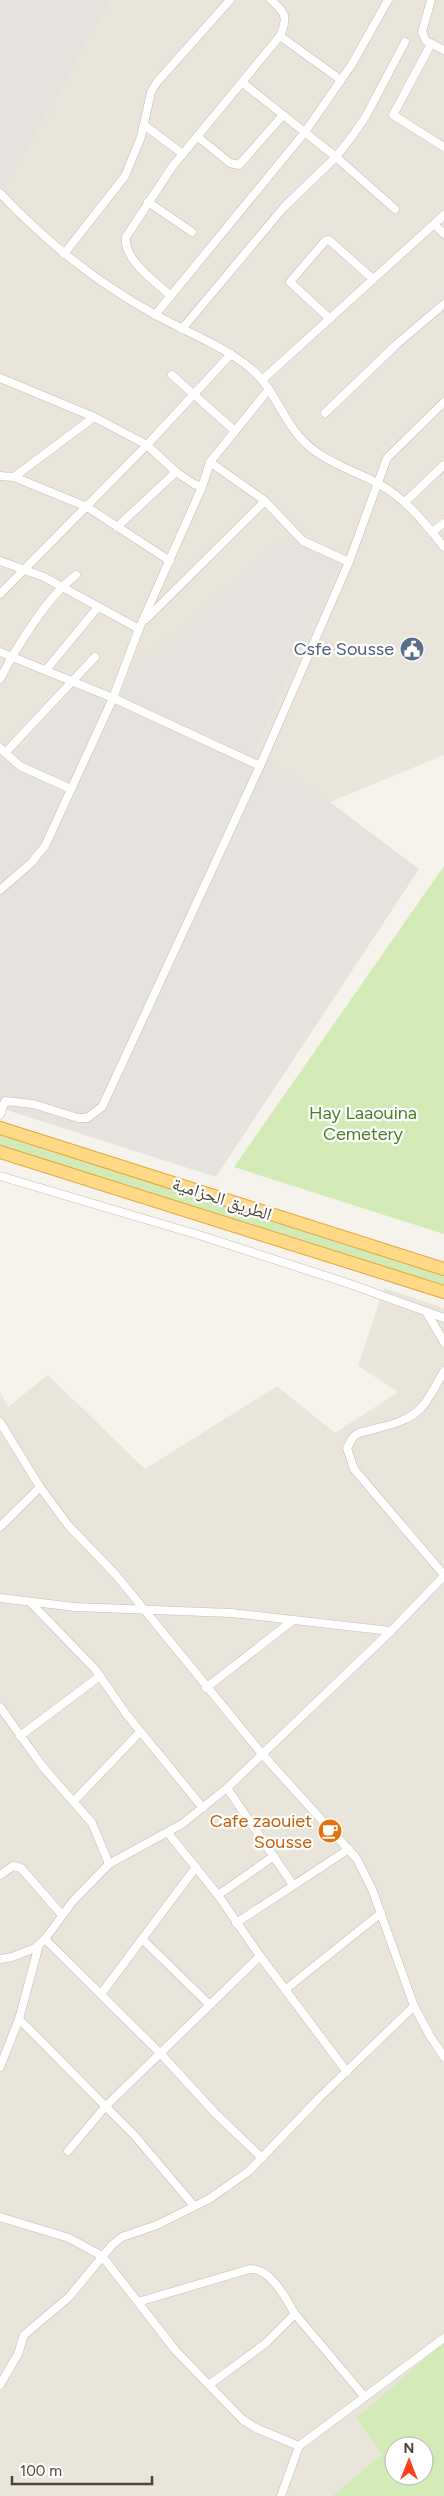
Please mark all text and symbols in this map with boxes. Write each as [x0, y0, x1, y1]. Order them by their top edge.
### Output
public building icon: Csfe Sousse [399, 636, 425, 662]
place label: Csfe Sousse [294, 638, 394, 660]
park label: Hay Laaouina Cemetery [309, 1102, 417, 1145]
street label: الطريق الحزامية [169, 1173, 275, 1225]
place label: Cafe zaouiet Sousse [210, 1810, 312, 1853]
cafe icon: Cafe zaouiet Sousse [317, 1818, 343, 1844]
north arrow [384, 2436, 434, 2486]
text: N [404, 2440, 414, 2457]
scale bar [12, 2454, 152, 2486]
text: 100 m [20, 2462, 62, 2480]

